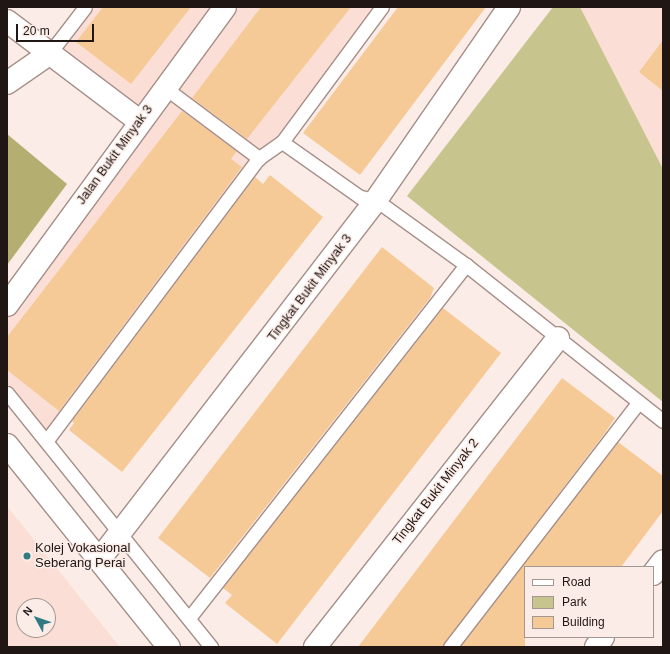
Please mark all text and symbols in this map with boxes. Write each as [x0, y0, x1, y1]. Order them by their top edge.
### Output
scale bar [18, 16, 96, 42]
text: 20 m [23, 24, 50, 38]
street label: Jalan Bukit Minyak 3 [74, 102, 156, 208]
street label: Tingkat Bukit Minyak 3 [265, 231, 355, 345]
street label: Tingkat Bukit Minyak 2 [390, 436, 482, 548]
place label: Kolej Vokasional Seberang Perai [35, 541, 130, 572]
marker: Kolej Vokasional Seberang Perai [22, 551, 32, 561]
legend [524, 566, 654, 638]
text: Road [562, 575, 591, 589]
text: Park [562, 595, 587, 609]
north arrow [16, 598, 56, 638]
text: N [20, 604, 35, 618]
text: Building [562, 615, 605, 629]

